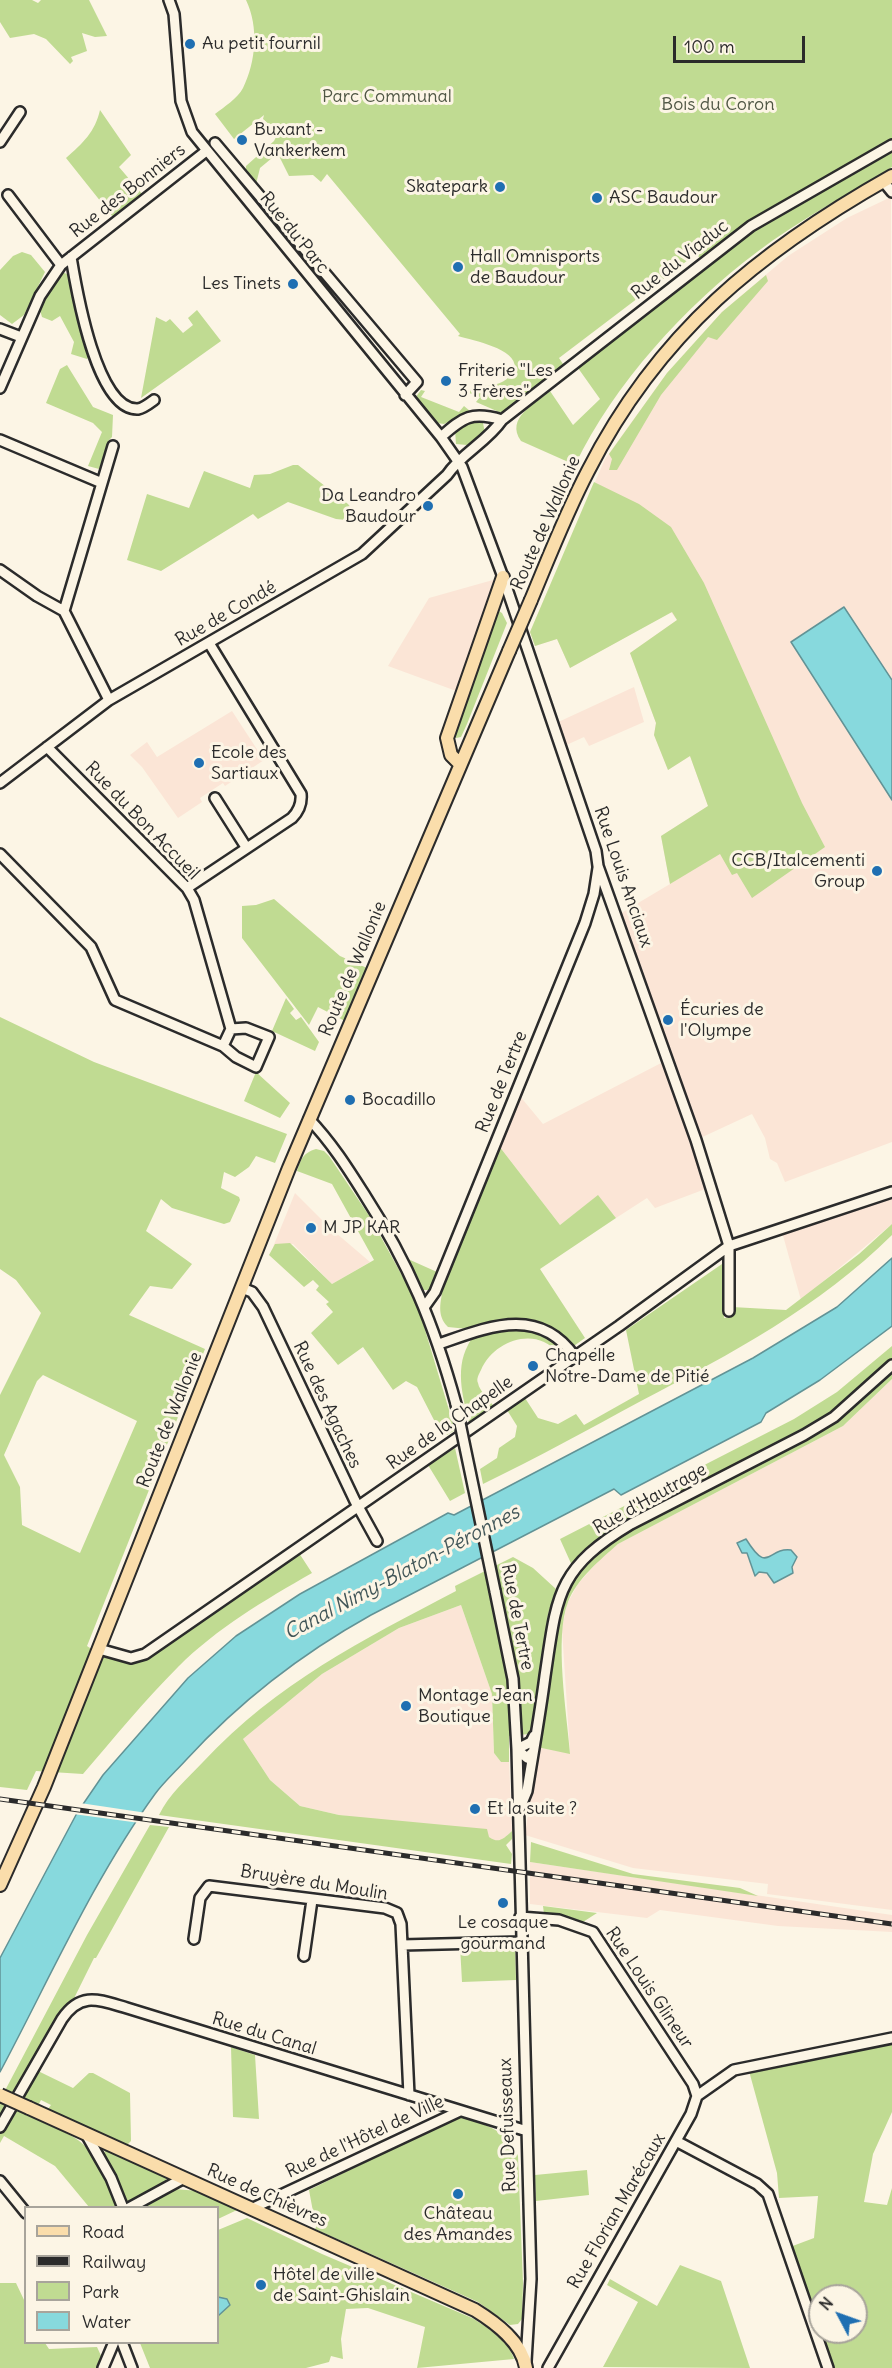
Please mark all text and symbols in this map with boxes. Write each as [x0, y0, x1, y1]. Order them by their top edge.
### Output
scale bar [676, 24, 808, 62]
place label: Au petit fournil [202, 33, 321, 55]
text: 100 m [684, 35, 735, 58]
marker: Au petit fournil [183, 37, 197, 51]
park label: Parc Communal [322, 86, 452, 108]
park label: Bois du Coron [661, 94, 775, 116]
place label: Buxant - Vankerkem [254, 119, 346, 162]
marker: Buxant - Vankerkem [235, 133, 249, 147]
street label: Rue des Bonniers [66, 139, 190, 243]
place label: Skatepark [406, 176, 488, 198]
marker: Skatepark [493, 180, 507, 194]
place label: ASC Baudour [609, 187, 718, 209]
street label: Rue du Parc [255, 188, 333, 278]
marker: ASC Baudour [590, 191, 604, 205]
street label: Rue du Viaduc [627, 216, 733, 304]
place label: Hall Omnisports de Baudour [470, 246, 600, 288]
marker: Hall Omnisports de Baudour [451, 260, 465, 274]
place label: Les Tinets [202, 273, 281, 295]
marker: Les Tinets [286, 277, 300, 291]
place label: Friterie "Les 3 Frères" [458, 360, 553, 403]
marker: Friterie "Les 3 Frères" [439, 374, 453, 388]
street label: Route de Wallonie [507, 453, 585, 593]
place label: Da Leandro Baudour [321, 485, 416, 528]
marker: Da Leandro Baudour [421, 499, 435, 513]
street label: Rue de Condé [172, 576, 280, 652]
place label: Ecole des Sartiaux [211, 742, 287, 784]
marker: Ecole des Sartiaux [192, 756, 206, 770]
street label: Rue du Bon Accueil [80, 758, 204, 884]
street label: Rue Louis Anciaux [589, 804, 657, 950]
place label: CCB/Italcementi Group [731, 850, 865, 892]
marker: CCB/Italcementi Group [870, 864, 884, 878]
street label: Route de Wallonie [315, 898, 391, 1040]
place label: Écuries de l'Olympe [680, 999, 764, 1042]
marker: Écuries de l'Olympe [661, 1013, 675, 1027]
street label: Rue de Tertre [472, 1028, 532, 1136]
place label: Bocadillo [362, 1089, 436, 1111]
marker: Bocadillo [343, 1093, 357, 1107]
place label: M JP KAR [323, 1217, 401, 1239]
marker: M JP KAR [304, 1221, 318, 1235]
street label: Rue des Agaches [288, 1338, 366, 1472]
place label: Chapelle Notre-Dame de Pitié [545, 1345, 709, 1388]
street label: Route de Wallonie [133, 1349, 207, 1491]
marker: Chapelle Notre-Dame de Pitié [526, 1359, 540, 1373]
street label: Rue de la Chapelle [383, 1371, 517, 1475]
street label: Rue d'Hautrage [589, 1459, 711, 1539]
water label: Canal Nimy-Blaton-Péronnes [280, 1501, 524, 1645]
street label: Rue de Tertre [496, 1562, 538, 1672]
place label: Montage Jean Boutique [418, 1685, 533, 1728]
marker: Montage Jean Boutique [399, 1699, 413, 1713]
place label: Et la suite ? [487, 1798, 577, 1820]
marker: Et la suite ? [468, 1802, 482, 1816]
street label: Bruyère du Moulin [239, 1861, 389, 1905]
marker: Le cosaque gourmand [496, 1896, 510, 1910]
place label: Le cosaque gourmand [458, 1912, 548, 1954]
street label: Rue Louis Glineur [600, 1923, 698, 2053]
street label: Rue du Canal [209, 2008, 319, 2060]
street label: Rue Defuisseaux [495, 2058, 521, 2192]
street label: Rue de l'Hôtel de Ville [282, 2091, 448, 2183]
street label: Rue Florian Marécaux [564, 2129, 670, 2293]
street label: Rue de Chièvres [203, 2160, 331, 2232]
marker: Château des Amandes [451, 2187, 465, 2201]
place label: Château des Amandes [403, 2203, 513, 2246]
legend [24, 2206, 219, 2344]
text: Road [82, 2220, 124, 2243]
text: Railway [82, 2250, 146, 2273]
place label: Hôtel de ville de Saint-Ghislain [273, 2264, 410, 2306]
marker: Hôtel de ville de Saint-Ghislain [254, 2278, 268, 2292]
text: Park [82, 2280, 119, 2303]
north arrow [808, 2284, 868, 2344]
text: N [815, 2293, 837, 2314]
text: Water [82, 2310, 131, 2333]

